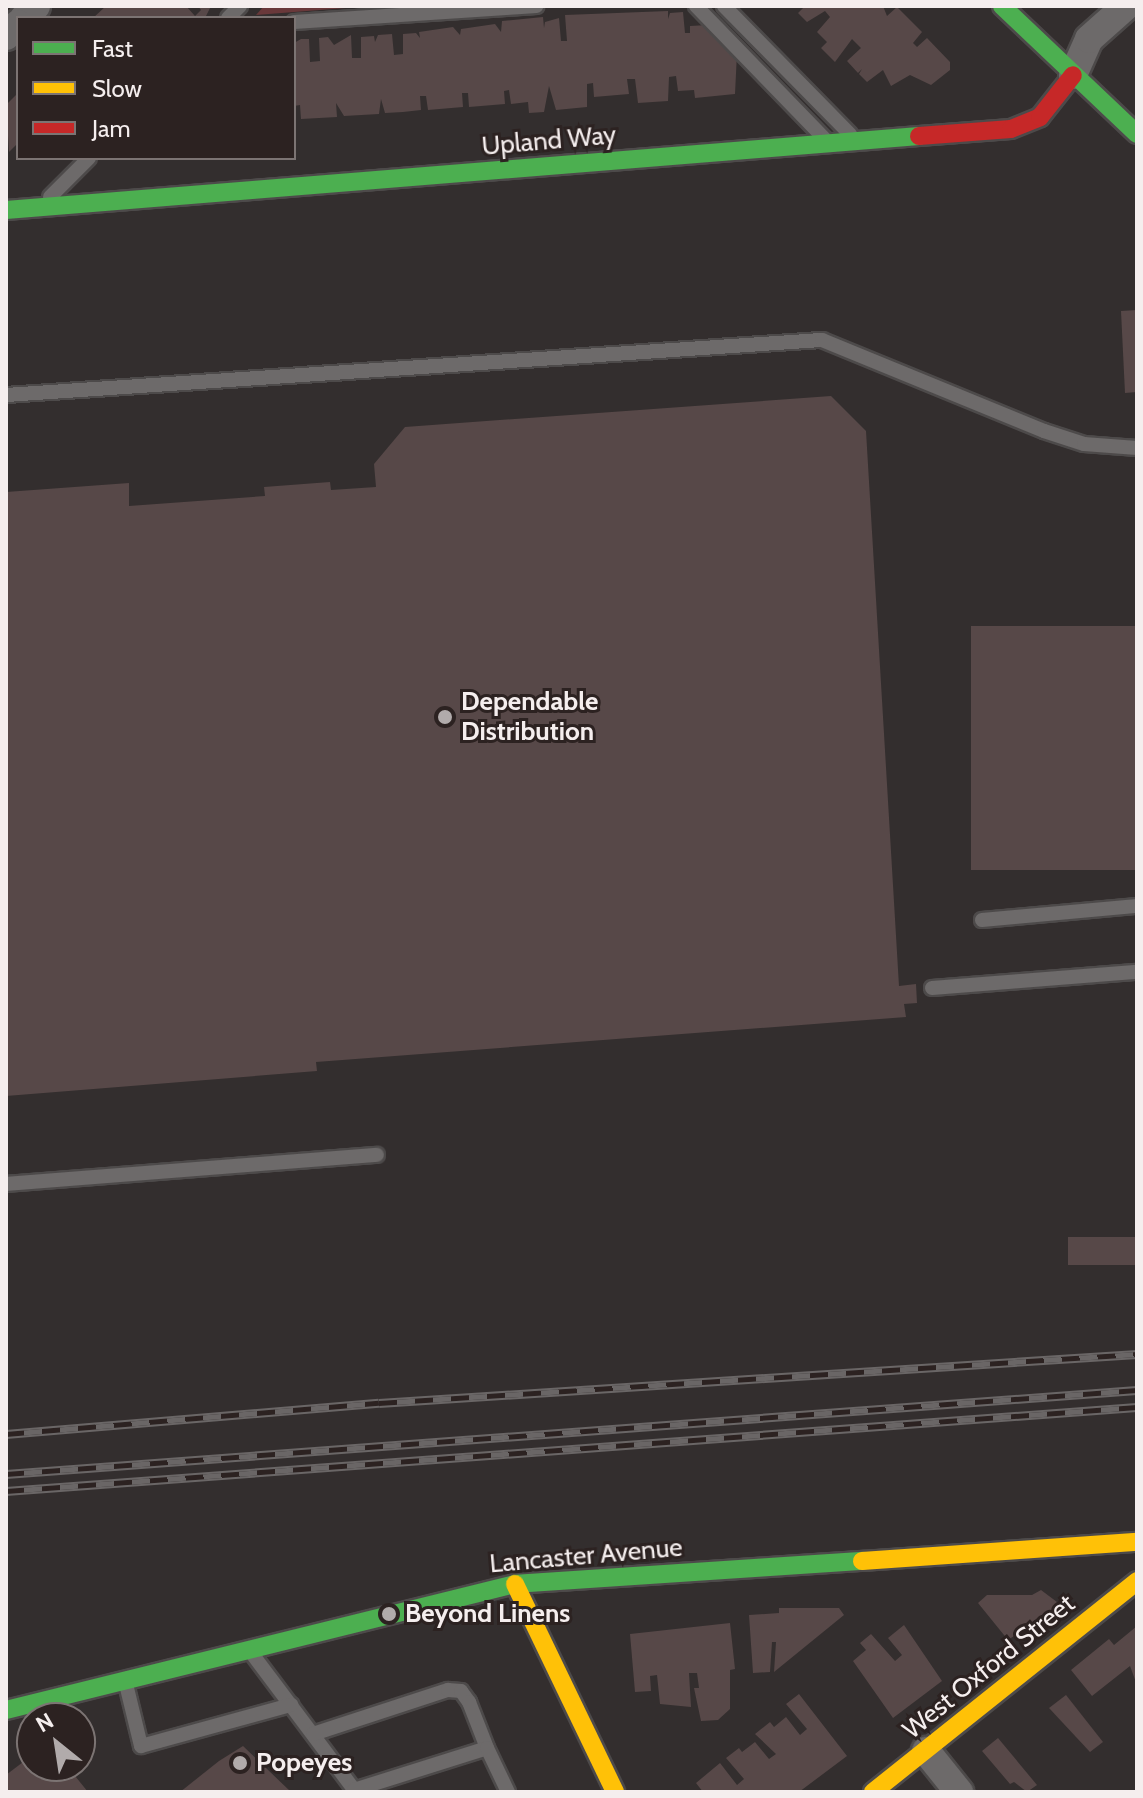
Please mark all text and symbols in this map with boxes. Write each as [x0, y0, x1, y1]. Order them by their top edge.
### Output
legend [16, 16, 296, 160]
text: Fast [92, 34, 133, 63]
text: Slow [92, 74, 142, 103]
text: Jam [92, 114, 130, 143]
street label: Upland Way [480, 120, 618, 162]
place label: Dependable Distribution [461, 686, 598, 748]
marker: Dependable Distribution [436, 708, 454, 726]
street label: Lancaster Avenue [488, 1532, 684, 1580]
street label: West Oxford Street [897, 1588, 1081, 1746]
place label: Beyond Linens [405, 1598, 570, 1630]
marker: Beyond Linens [380, 1605, 398, 1623]
north arrow [16, 1702, 96, 1782]
text: N [31, 1707, 58, 1738]
place label: Popeyes [256, 1747, 352, 1779]
marker: Popeyes [231, 1754, 249, 1772]

